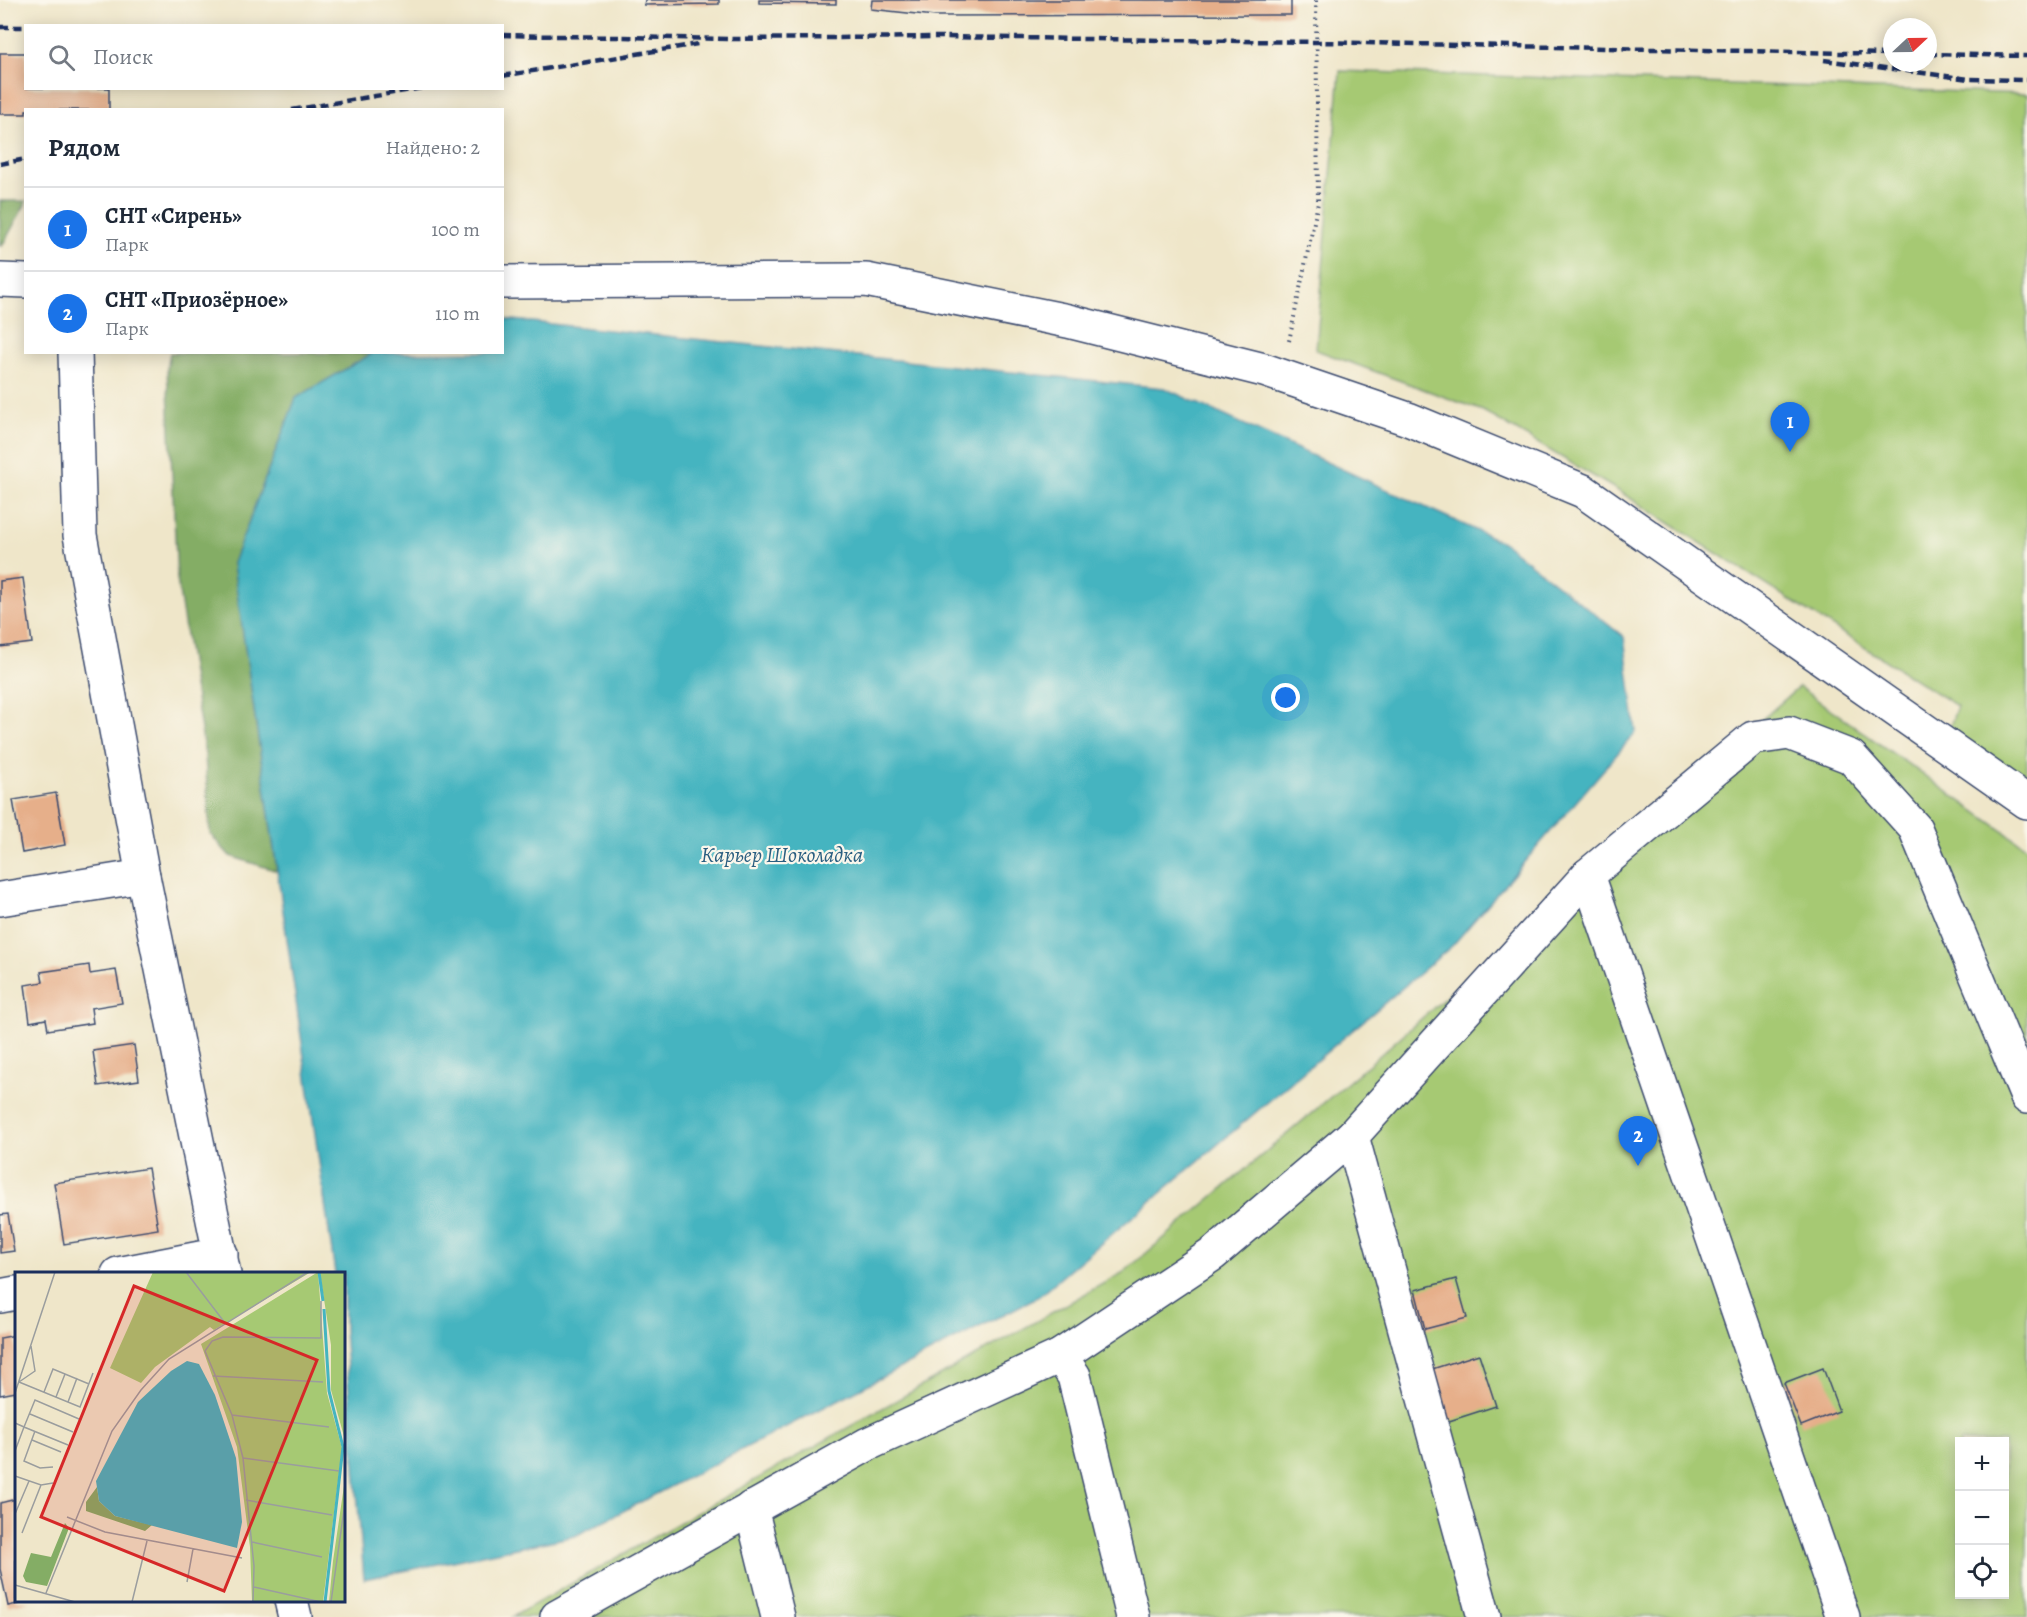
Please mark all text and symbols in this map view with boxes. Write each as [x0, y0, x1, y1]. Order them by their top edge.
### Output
north arrow [1883, 18, 1937, 72]
search box [24, 24, 504, 90]
icon: search [45, 41, 78, 74]
text: Поиск [93, 42, 153, 72]
text: Рядом [48, 130, 120, 165]
text: Найдено: 2 [385, 134, 480, 161]
text: СНТ «Сирень» [105, 201, 242, 231]
text: 1 [64, 216, 71, 243]
text: 100 m [431, 216, 480, 243]
text: Парк [105, 231, 149, 258]
text: СНТ «Приозёрное» [105, 285, 288, 315]
text: 2 [63, 300, 72, 327]
text: 110 m [435, 300, 480, 327]
text: Парк [105, 315, 149, 342]
pin: 1 [1770, 402, 1810, 452]
your location [1271, 683, 1300, 712]
water label: Карьер Шоколадка [701, 840, 863, 870]
pin: 2 [1618, 1116, 1658, 1166]
inset map [15, 1272, 345, 1602]
map controls [1955, 1437, 2009, 1599]
button: + [1955, 1437, 2009, 1491]
button: − [1955, 1491, 2009, 1545]
button: locate [1955, 1545, 2009, 1599]

